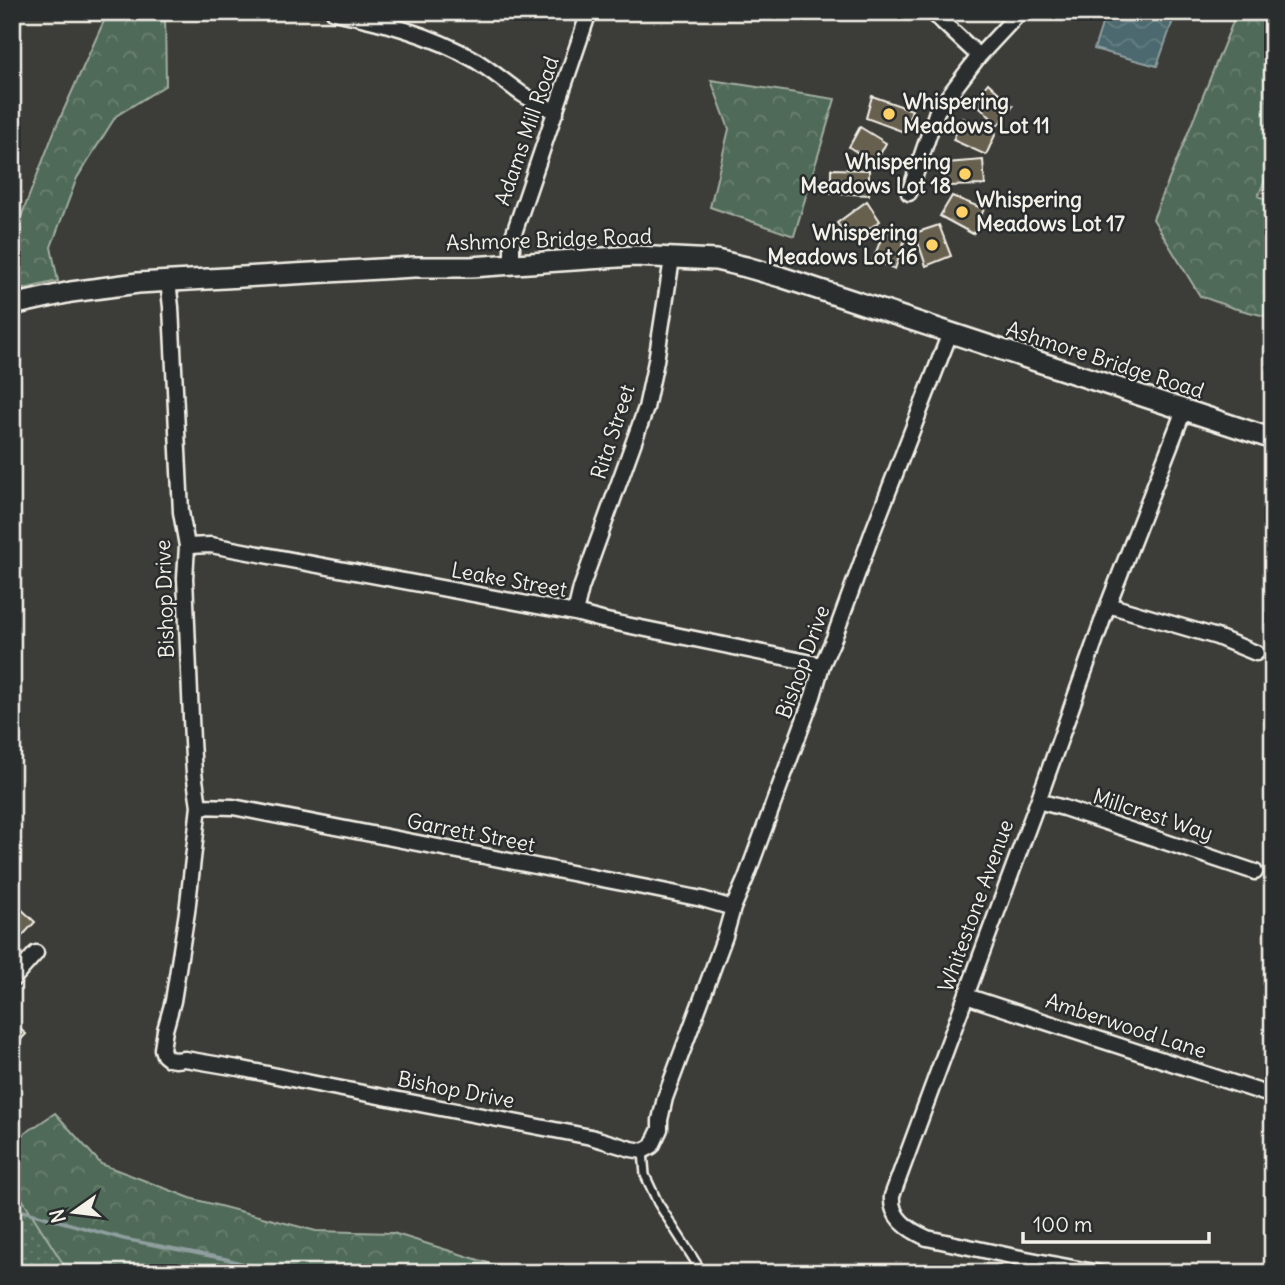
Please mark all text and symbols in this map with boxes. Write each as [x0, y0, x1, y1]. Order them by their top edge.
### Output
street label: Adams Mill Road [488, 53, 565, 209]
place label: Whispering Meadows Lot 11 [903, 88, 1050, 139]
marker: Whispering Meadows Lot 11 [881, 106, 897, 122]
place label: Whispering Meadows Lot 18 [800, 148, 951, 199]
marker: Whispering Meadows Lot 18 [957, 166, 973, 182]
place label: Whispering Meadows Lot 17 [976, 186, 1126, 237]
marker: Whispering Meadows Lot 17 [954, 204, 970, 220]
place label: Whispering Meadows Lot 16 [767, 219, 918, 270]
street label: Ashmore Bridge Road [445, 222, 653, 257]
marker: Whispering Meadows Lot 16 [924, 237, 940, 253]
street label: Ashmore Bridge Road [1003, 315, 1207, 404]
street label: Rita Street [585, 381, 641, 483]
street label: Bishop Drive [149, 539, 180, 659]
street label: Leake Street [449, 556, 569, 603]
street label: Bishop Drive [770, 601, 835, 722]
street label: Millcrest Way [1090, 782, 1217, 847]
street label: Garrett Street [405, 807, 538, 858]
street label: Whitestone Avenue [932, 816, 1019, 996]
street label: Amberwood Lane [1042, 987, 1210, 1064]
street label: Bishop Drive [395, 1065, 517, 1114]
north arrow [38, 1176, 108, 1246]
scale bar [1023, 1201, 1208, 1245]
text: N [44, 1207, 71, 1225]
text: 100 m [1033, 1211, 1092, 1238]

